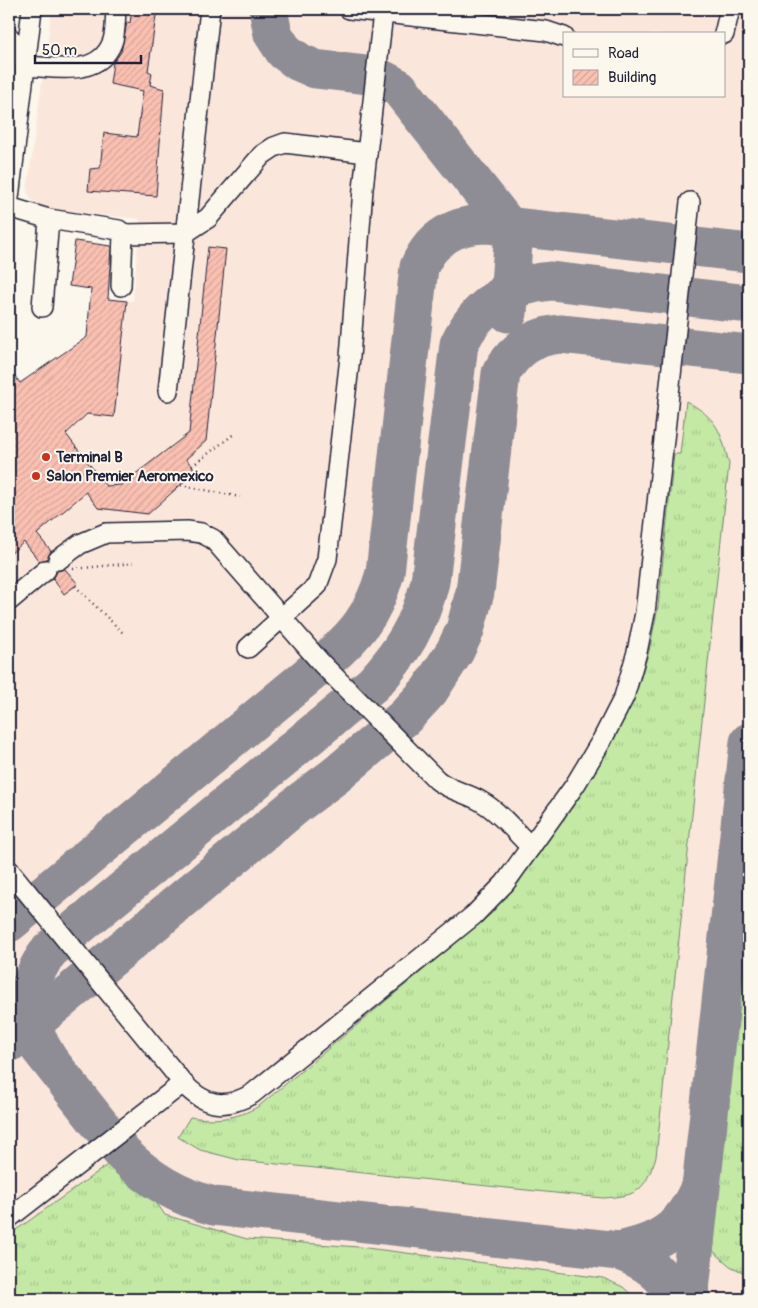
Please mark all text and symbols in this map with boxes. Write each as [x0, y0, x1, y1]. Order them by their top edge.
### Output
scale bar [35, 32, 141, 64]
legend [563, 32, 726, 98]
text: 50 m [42, 41, 77, 60]
text: Road [608, 44, 639, 63]
text: Building [608, 68, 656, 87]
place label: Terminal B [55, 448, 123, 467]
marker: Terminal B [40, 451, 52, 463]
place label: Salon Premier Aeromexico [46, 467, 214, 486]
marker: Salon Premier Aeromexico [30, 470, 42, 482]

